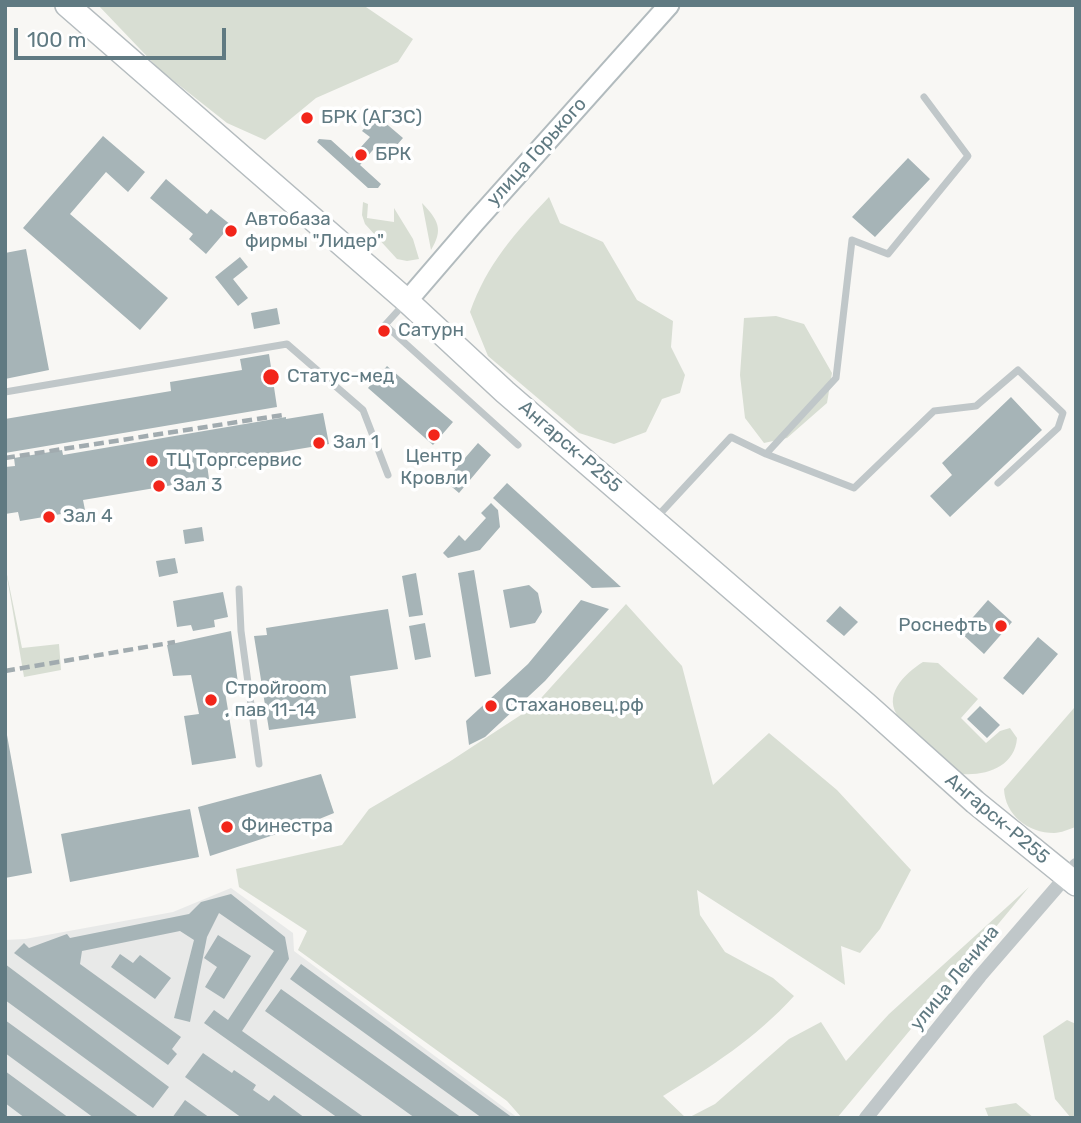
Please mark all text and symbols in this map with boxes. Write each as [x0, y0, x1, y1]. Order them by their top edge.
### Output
scale bar [18, 14, 229, 58]
text: 100 m [27, 27, 86, 52]
street label: улица Горького [482, 93, 592, 211]
place label: БРК (АГЗС) [321, 107, 422, 129]
marker: БРК (АГЗС) [299, 110, 315, 126]
place label: БРК [375, 144, 412, 166]
marker: БРК [353, 147, 369, 163]
place label: Автобаза фирмы "Лидер" [245, 209, 384, 253]
marker: Автобаза фирмы "Лидер" [223, 223, 239, 239]
place label: Сатурн [398, 320, 464, 342]
marker: Сатурн [376, 323, 392, 339]
place label: Статус-мед [287, 366, 394, 388]
marker: Статус-мед [261, 367, 281, 387]
street label: Ангарск-Р255 [514, 396, 626, 498]
marker: Центр Кровли [426, 427, 442, 443]
place label: Зал 1 [333, 432, 379, 454]
marker: Зал 1 [311, 435, 327, 451]
place label: Центр Кровли [400, 446, 468, 490]
place label: ТЦ Торгсервис [166, 450, 302, 472]
marker: ТЦ Торгсервис [144, 453, 160, 469]
place label: Зал 3 [173, 475, 222, 497]
marker: Зал 3 [151, 478, 167, 494]
place label: Зал 4 [63, 506, 113, 528]
marker: Зал 4 [41, 509, 57, 525]
place label: Роснефть [898, 615, 987, 637]
marker: Роснефть [993, 618, 1009, 634]
place label: Стройroom , пав 11-14 [225, 678, 327, 722]
marker: Стройroom , пав 11-14 [203, 692, 219, 708]
place label: Стахановец.рф [505, 695, 644, 717]
marker: Стахановец.рф [483, 698, 499, 714]
street label: Ангарск-Р255 [940, 769, 1054, 869]
place label: Финестра [241, 816, 333, 838]
marker: Финестра [219, 819, 235, 835]
street label: улица Ленина [906, 921, 1004, 1035]

